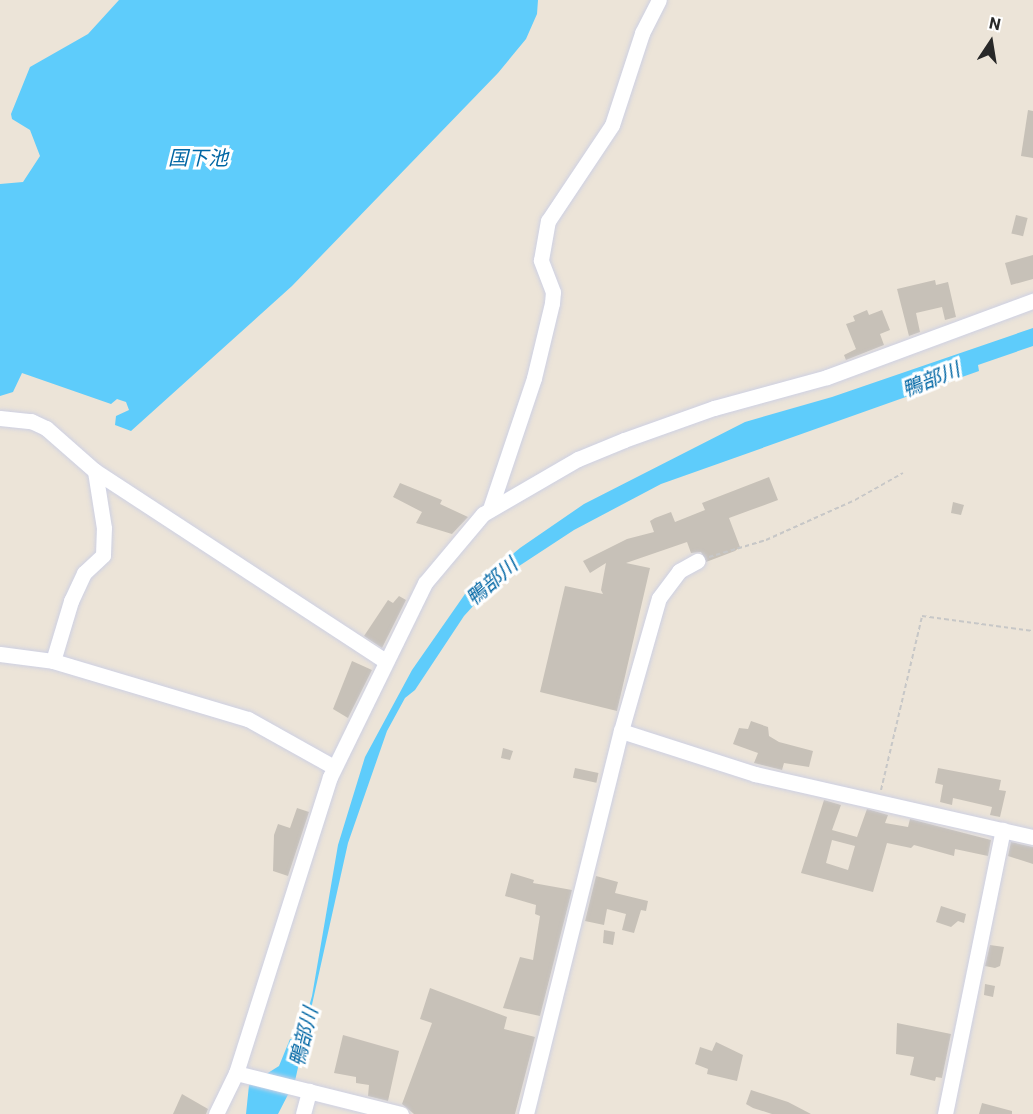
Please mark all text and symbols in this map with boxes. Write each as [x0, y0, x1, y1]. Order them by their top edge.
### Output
north arrow [961, 12, 1021, 72]
text: N [987, 13, 1002, 34]
water label: 国下池 [168, 146, 228, 170]
water label: 鴨部川 [899, 358, 963, 402]
water label: 鴨部川 [461, 553, 523, 611]
water label: 鴨部川 [285, 1005, 323, 1069]

